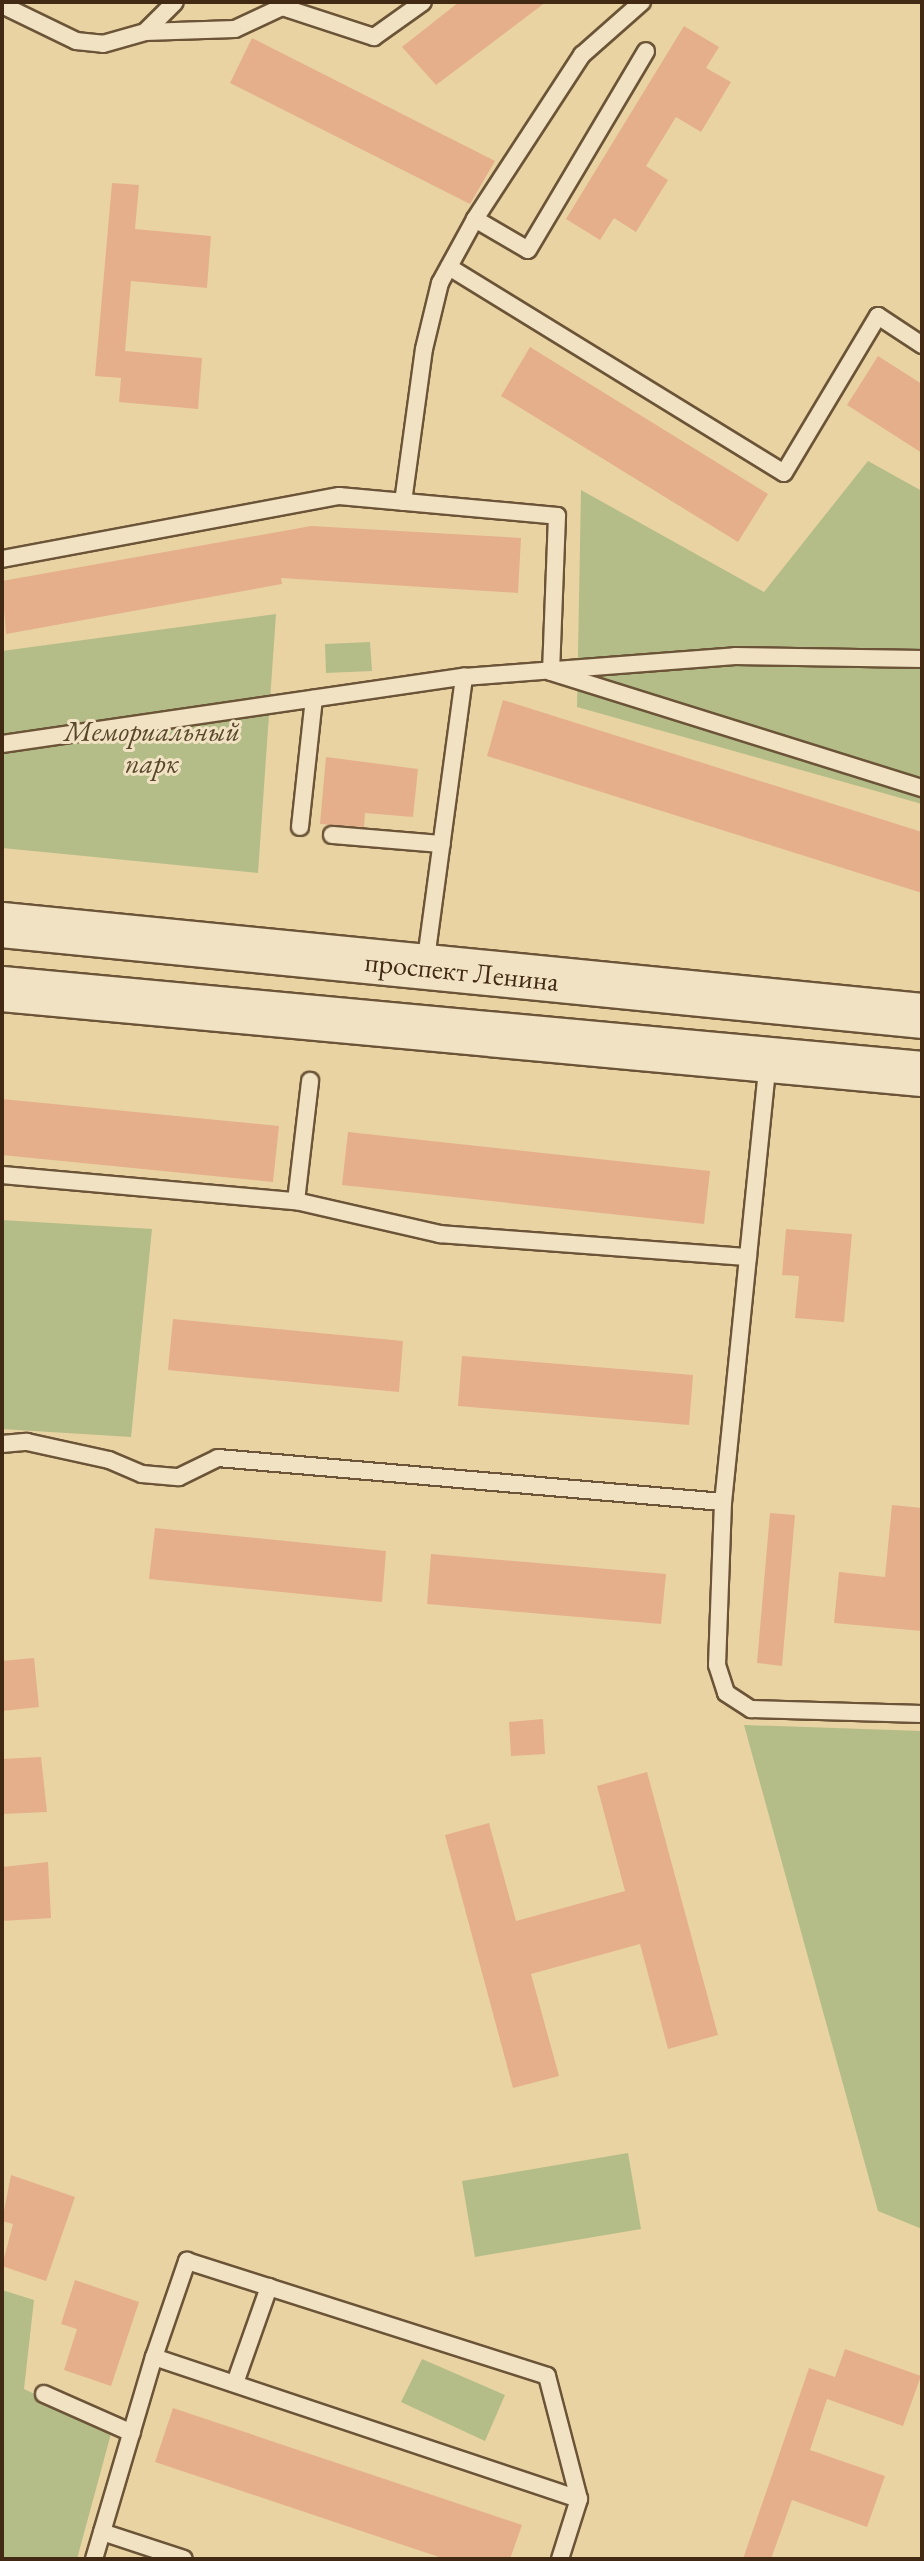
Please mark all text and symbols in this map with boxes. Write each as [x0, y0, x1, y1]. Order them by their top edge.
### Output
park label: Мемориальный парк [64, 714, 240, 780]
street label: проспект Ленина [363, 944, 561, 998]

